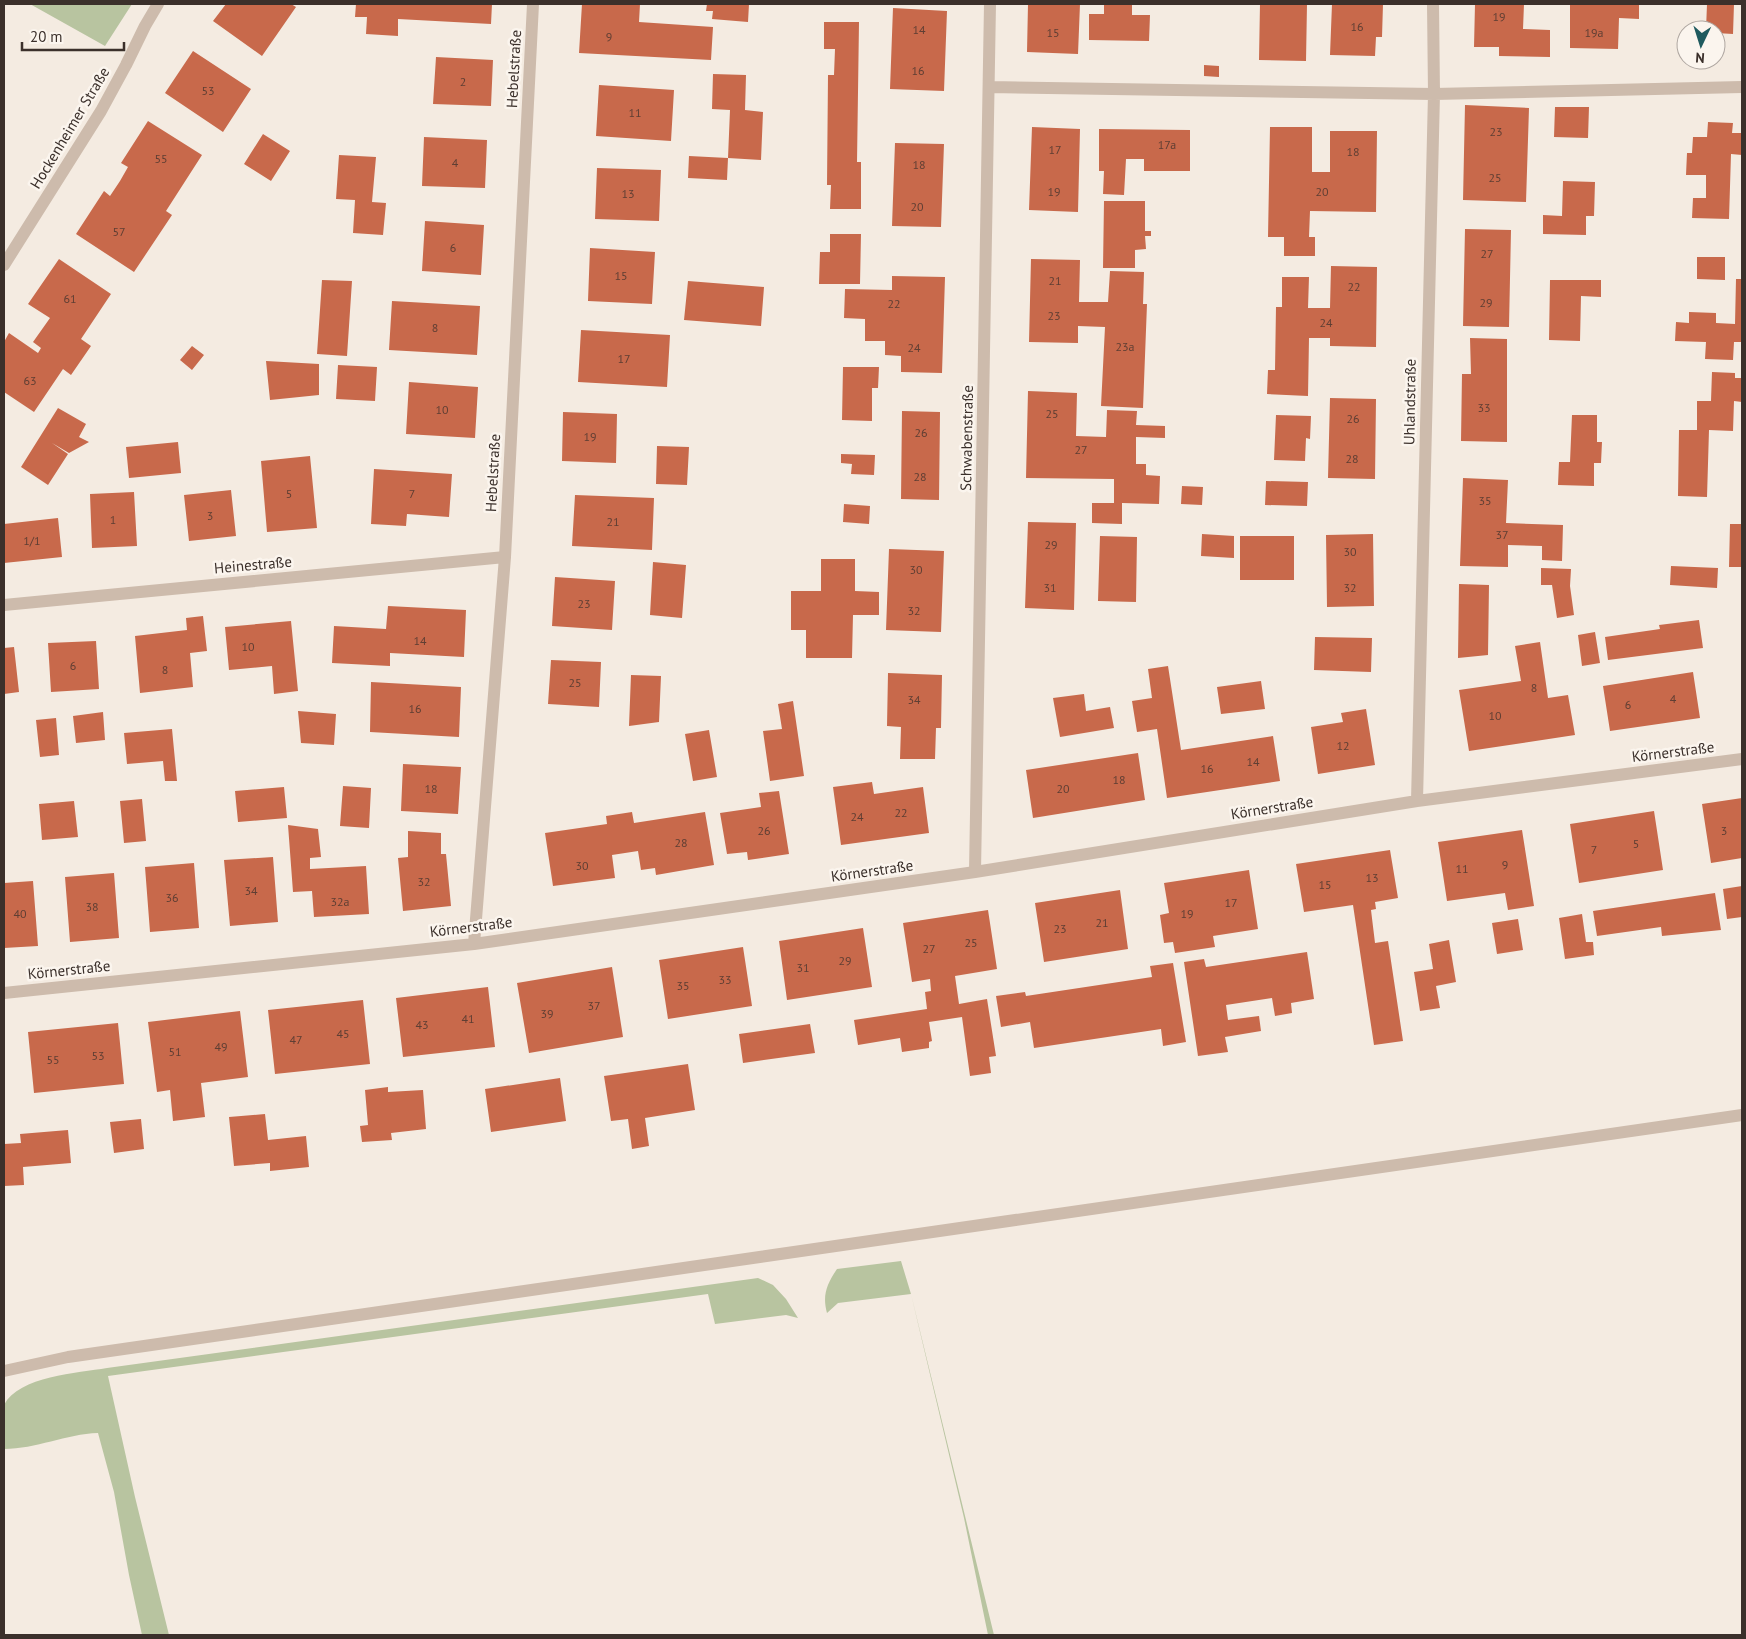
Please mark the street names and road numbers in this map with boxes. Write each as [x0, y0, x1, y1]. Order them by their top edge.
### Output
street label: Hebelstraße [502, 29, 525, 109]
street label: Hockenheimer Straße [26, 63, 113, 192]
street label: Uhlandstraße [1399, 359, 1420, 445]
street label: Schwabenstraße [956, 385, 977, 491]
street label: Hebelstraße [481, 433, 504, 513]
street label: Heinestraße [213, 552, 293, 577]
street label: Körnerstraße [1631, 737, 1715, 766]
street label: Körnerstraße [1229, 792, 1314, 823]
street label: Körnerstraße [830, 855, 914, 886]
street label: Körnerstraße [429, 912, 513, 941]
street label: Körnerstraße [27, 956, 111, 983]

